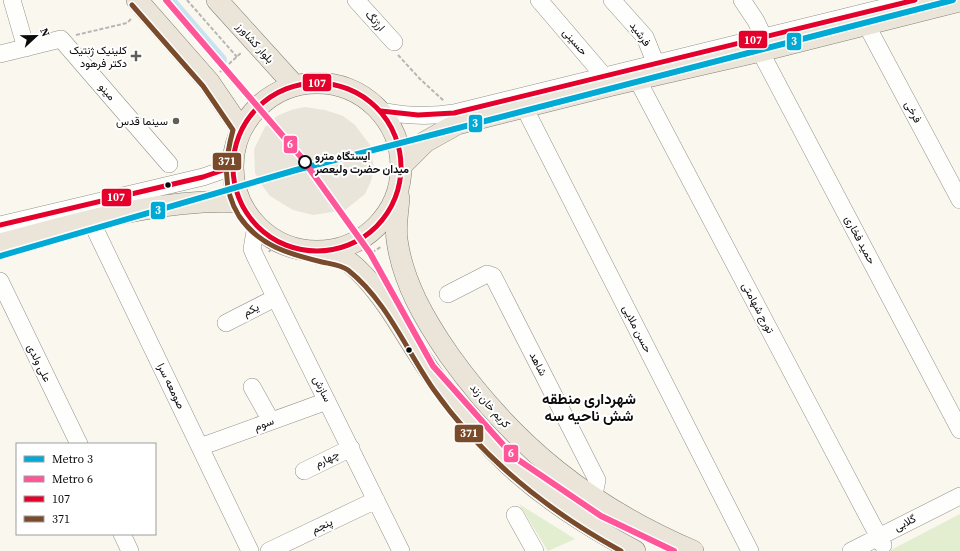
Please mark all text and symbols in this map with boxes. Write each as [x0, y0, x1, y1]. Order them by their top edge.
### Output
street label: ارژنگ [362, 7, 388, 35]
north arrow [16, 16, 56, 56]
street label: بلوار کشاورز [232, 19, 277, 67]
street label: فرشید [626, 19, 654, 49]
street label: حسینی [559, 25, 591, 59]
text: N [36, 26, 53, 39]
line badge: 107 [738, 30, 768, 49]
line badge: 3 [786, 32, 802, 51]
text: 107 [744, 33, 762, 48]
text: 3 [791, 34, 797, 49]
place label: کلینیک ژنتیک دکتر فرهود [69, 43, 127, 71]
marker: کلینیک ژنتیک دکتر فرهود [130, 50, 142, 62]
line badge: 107 [302, 73, 332, 92]
text: 107 [308, 76, 326, 91]
street label: مینو [95, 80, 119, 104]
street label: فرخی [901, 98, 925, 126]
place label: سینما قدس [116, 114, 168, 129]
line badge: 3 [468, 114, 483, 133]
marker: سینما قدس [171, 116, 181, 126]
text: 3 [472, 116, 478, 131]
line badge: 6 [283, 135, 298, 154]
text: 6 [287, 137, 293, 152]
place label: ایستگاه مترو میدان حضرت ولیعصر [314, 149, 409, 177]
line badge: 371 [212, 152, 242, 171]
text: 371 [218, 154, 236, 169]
marker: ایستگاه مترو میدان حضرت ولیعصر [298, 155, 312, 169]
unlabelled marker [163, 180, 173, 190]
line badge: 107 [101, 188, 132, 207]
text: 107 [107, 190, 125, 205]
line badge: 3 [150, 201, 166, 220]
text: 3 [155, 203, 161, 218]
street label: حمید فخاری [841, 213, 879, 267]
street label: تورج شهامتی [738, 280, 778, 337]
street label: یکم [240, 300, 262, 320]
street label: حسن ملایی [619, 303, 655, 355]
street label: علی ولدی [23, 341, 55, 385]
unlabelled marker [404, 345, 414, 355]
street label: شاهد [526, 349, 551, 379]
street label: صومعه سرا [153, 361, 189, 411]
street label: سازش [309, 373, 335, 405]
street label: کریم خان زند [467, 381, 514, 432]
district label: شهرداری منطقه شش ناحیه سه [542, 388, 636, 426]
street label: سوم [252, 413, 276, 434]
line badge: 371 [454, 424, 484, 443]
text: 371 [460, 426, 478, 441]
legend [16, 443, 156, 535]
line badge: 6 [503, 444, 519, 463]
text: 6 [508, 446, 514, 461]
street label: چهارم [312, 447, 342, 471]
text: Metro 3 [52, 451, 93, 467]
text: Metro 6 [52, 471, 93, 487]
text: 107 [52, 491, 70, 507]
text: 371 [52, 511, 70, 527]
street label: گلابی [891, 511, 919, 535]
street label: پنجم [309, 515, 335, 537]

